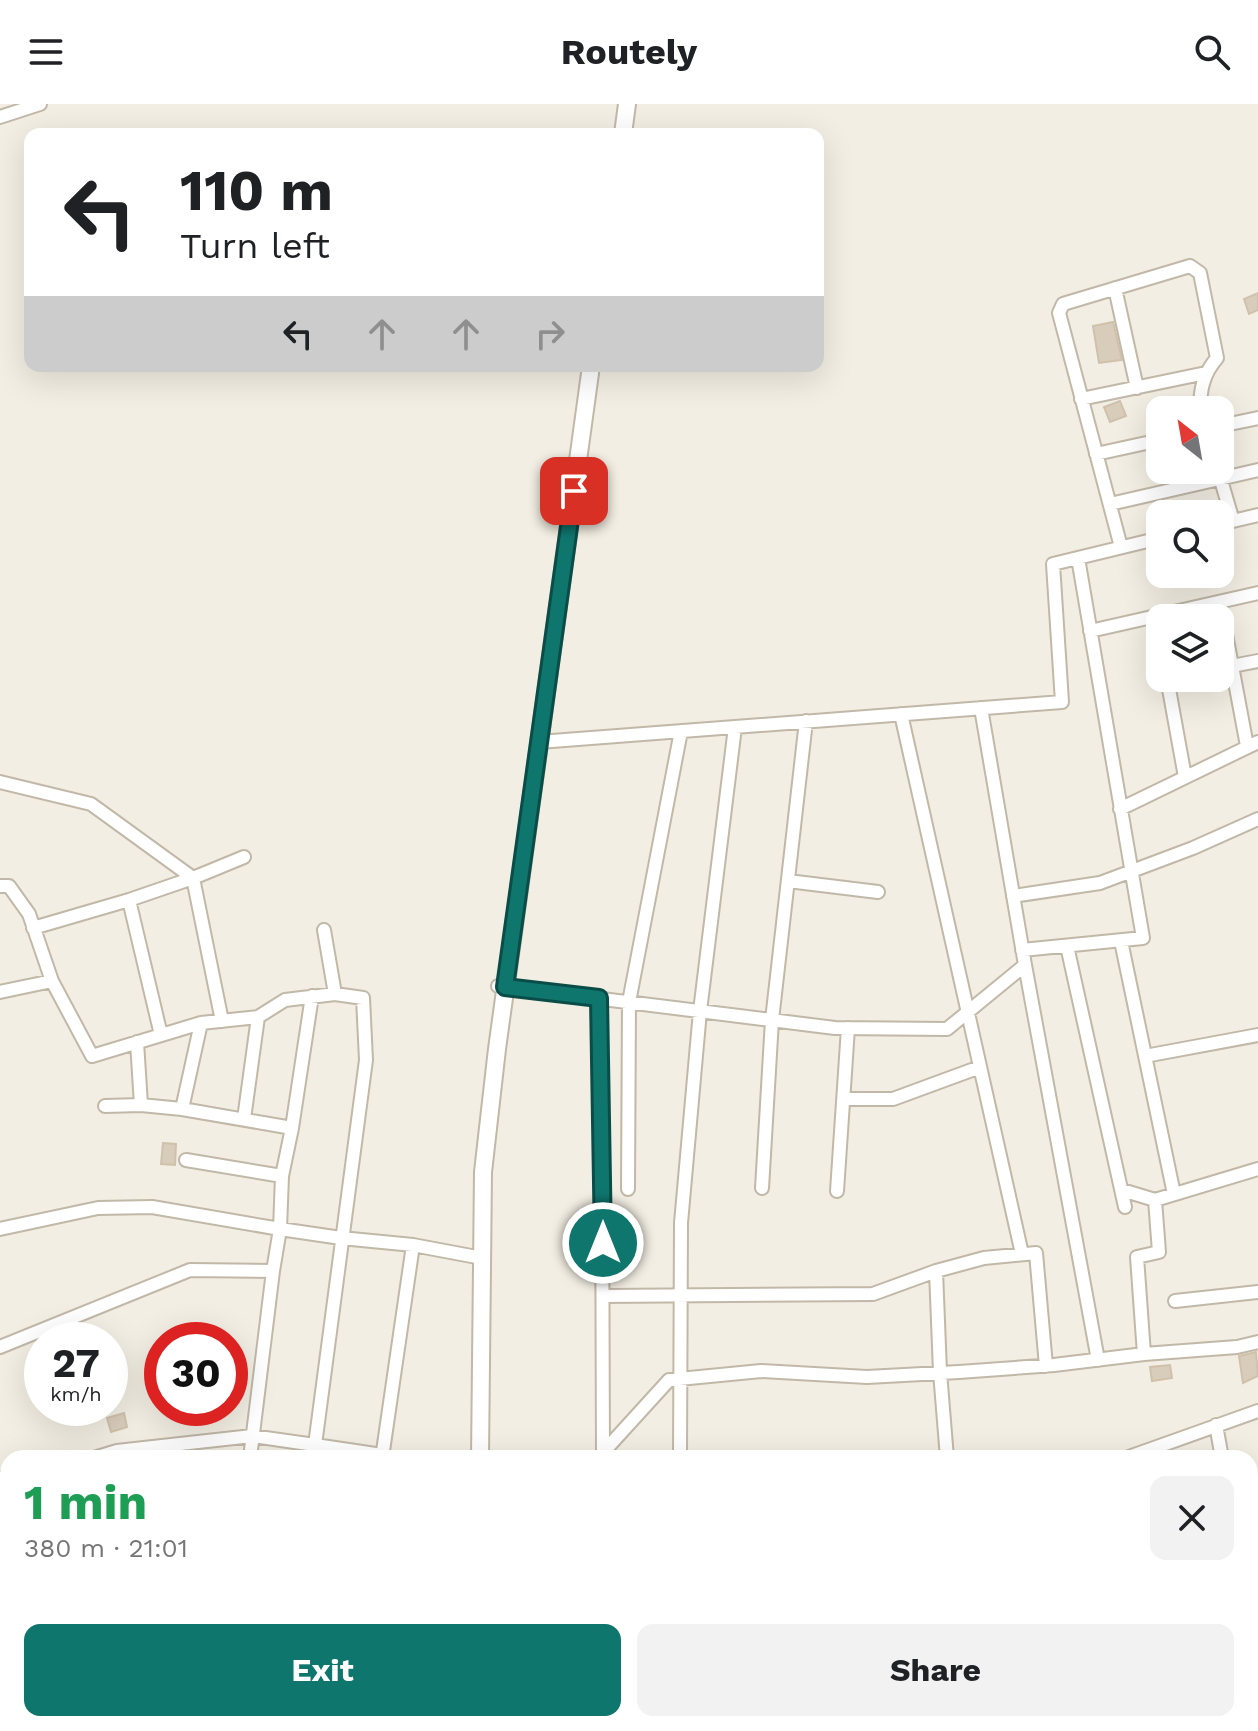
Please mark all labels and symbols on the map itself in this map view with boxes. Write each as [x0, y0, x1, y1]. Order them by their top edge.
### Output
north arrow [1146, 396, 1234, 484]
pin [540, 457, 608, 525]
position arrow [561, 1201, 645, 1285]
speed limit sign: 30 [144, 1322, 248, 1426]

